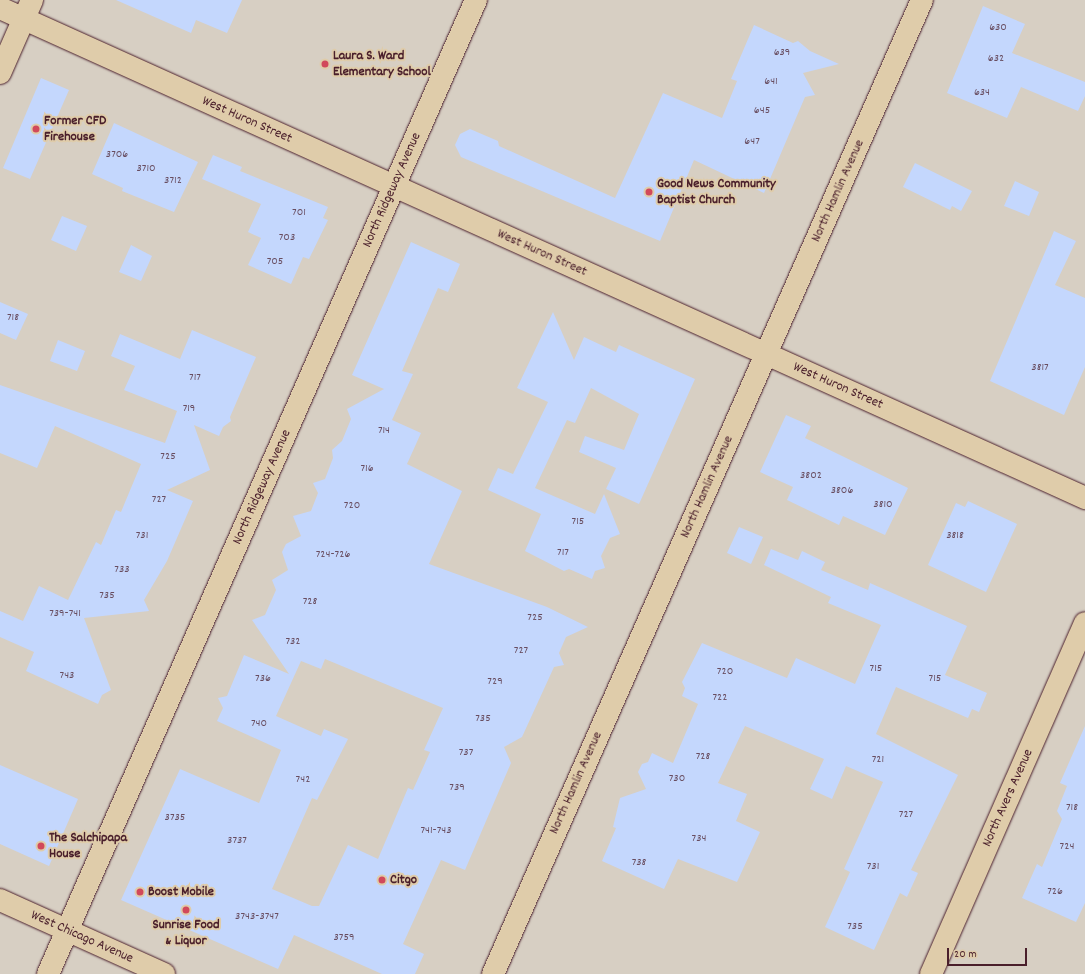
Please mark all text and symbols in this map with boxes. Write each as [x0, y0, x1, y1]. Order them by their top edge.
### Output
house number: 630 [989, 21, 1007, 35]
house number: 639 [774, 46, 790, 60]
place label: Laura S. Ward Elementary School [333, 48, 431, 80]
house number: 632 [988, 52, 1004, 66]
marker: Laura S. Ward Elementary School [320, 59, 330, 69]
house number: 641 [764, 75, 778, 89]
house number: 634 [974, 86, 990, 100]
street label: West Huron Street [199, 93, 295, 147]
house number: 645 [754, 104, 770, 118]
place label: Former CFD Firehouse [44, 113, 106, 146]
marker: Former CFD Firehouse [31, 124, 41, 134]
street label: North Ridgeway Avenue [359, 130, 425, 250]
house number: 647 [744, 135, 760, 149]
street label: North Hamlin Avenue [808, 137, 868, 245]
house number: 3706 [106, 148, 128, 162]
house number: 3710 [136, 162, 156, 176]
house number: 3712 [164, 174, 182, 188]
place label: Good News Community Baptist Church [657, 176, 776, 208]
marker: Good News Community Baptist Church [644, 187, 654, 197]
house number: 701 [292, 206, 306, 220]
street label: West Huron Street [494, 226, 590, 280]
house number: 703 [279, 231, 295, 245]
house number: 705 [267, 255, 283, 269]
house number: 718 [7, 311, 19, 325]
street label: West Huron Street [790, 359, 886, 413]
house number: 3817 [1031, 361, 1049, 375]
house number: 717 [189, 371, 201, 385]
house number: 719 [183, 402, 195, 416]
house number: 714 [378, 424, 390, 438]
street label: North Ridgeway Avenue [229, 427, 295, 547]
street label: North Hamlin Avenue [677, 433, 737, 541]
house number: 725 [160, 450, 176, 464]
house number: 716 [360, 462, 374, 476]
house number: 3802 [800, 469, 822, 483]
house number: 3806 [831, 484, 853, 498]
house number: 727 [152, 493, 166, 507]
house number: 3810 [873, 498, 893, 512]
house number: 720 [344, 499, 360, 513]
house number: 715 [572, 515, 584, 529]
house number: 731 [136, 529, 148, 543]
house number: 3818 [946, 529, 964, 543]
house number: 717 [557, 546, 569, 560]
house number: 724-726 [316, 548, 350, 562]
house number: 733 [114, 563, 130, 577]
house number: 735 [99, 589, 115, 603]
house number: 728 [303, 595, 317, 609]
house number: 739-741 [49, 607, 81, 621]
house number: 725 [527, 611, 543, 625]
house number: 732 [285, 635, 301, 649]
house number: 727 [514, 644, 528, 658]
house number: 715 [870, 662, 882, 676]
house number: 720 [717, 665, 733, 679]
house number: 743 [60, 669, 74, 683]
house number: 736 [255, 672, 271, 686]
house number: 715 [929, 672, 941, 686]
house number: 729 [487, 675, 503, 689]
house number: 722 [712, 691, 728, 705]
house number: 735 [475, 712, 491, 726]
house number: 740 [251, 717, 267, 731]
street label: North Hamlin Avenue [546, 729, 606, 837]
house number: 737 [459, 746, 473, 760]
street label: North Avers Avenue [979, 746, 1037, 850]
house number: 728 [696, 750, 710, 764]
house number: 721 [872, 753, 884, 767]
house number: 730 [669, 772, 685, 786]
house number: 742 [296, 773, 310, 787]
house number: 739 [449, 781, 465, 795]
house number: 718 [1066, 801, 1078, 815]
house number: 727 [899, 808, 913, 822]
house number: 3735 [165, 811, 185, 825]
house number: 741-743 [420, 824, 452, 838]
place label: The Salchipapa House [49, 830, 127, 862]
house number: 734 [692, 832, 706, 846]
house number: 3737 [227, 834, 247, 848]
house number: 724 [1060, 840, 1074, 854]
marker: The Salchipapa House [36, 841, 46, 851]
house number: 738 [632, 856, 646, 870]
house number: 731 [867, 860, 879, 874]
place label: Citgo [390, 872, 417, 888]
marker: Citgo [377, 875, 387, 885]
place label: Boost Mobile [148, 884, 214, 900]
house number: 726 [1047, 885, 1063, 899]
marker: Boost Mobile [135, 887, 145, 897]
marker: Sunrise Food & Liquor [181, 905, 191, 915]
street label: West Chicago Avenue [28, 907, 136, 967]
house number: 3743-3747 [235, 910, 279, 924]
place label: Sunrise Food & Liquor [153, 917, 219, 950]
house number: 735 [847, 920, 863, 934]
house number: 3759 [334, 931, 354, 945]
scale bar [949, 940, 1029, 966]
text: 20 m [954, 946, 977, 963]

